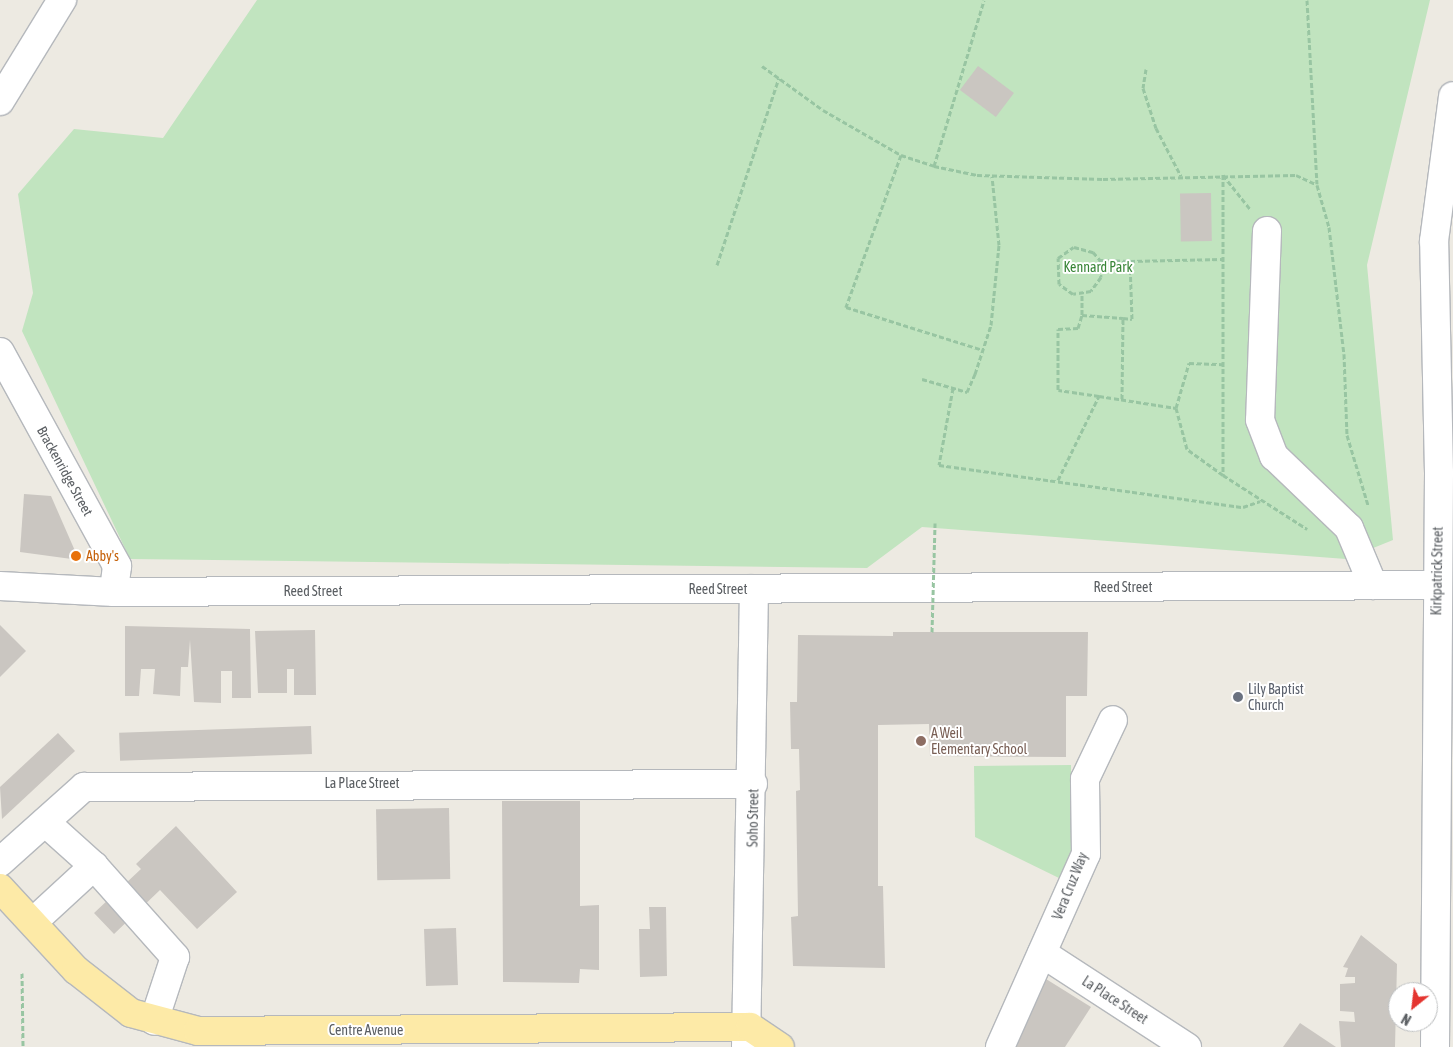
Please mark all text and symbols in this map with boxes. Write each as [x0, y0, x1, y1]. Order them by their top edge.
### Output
park label: Kennard Park [1063, 259, 1133, 275]
street label: Brackenridge Street [33, 423, 97, 519]
street label: Kirkpatrick Street [1428, 526, 1446, 616]
place label: Abby's [86, 548, 119, 564]
marker: Abby's [70, 550, 82, 562]
street label: Reed Street [1094, 579, 1152, 595]
street label: Reed Street [689, 581, 747, 597]
street label: Reed Street [284, 583, 342, 599]
place label: Lily Baptist Church [1248, 681, 1304, 714]
marker: Lily Baptist Church [1232, 691, 1244, 703]
place label: A Weil Elementary School [931, 725, 1027, 758]
marker: A Weil Elementary School [915, 735, 927, 747]
street label: La Place Street [324, 775, 400, 791]
street label: Soho Street [744, 789, 762, 847]
street label: Vera Cruz Way [1049, 850, 1091, 922]
street label: La Place Street [1079, 973, 1151, 1027]
north arrow [1388, 982, 1438, 1032]
text: N [1399, 1010, 1414, 1028]
street label: Centre Avenue [329, 1022, 403, 1038]

